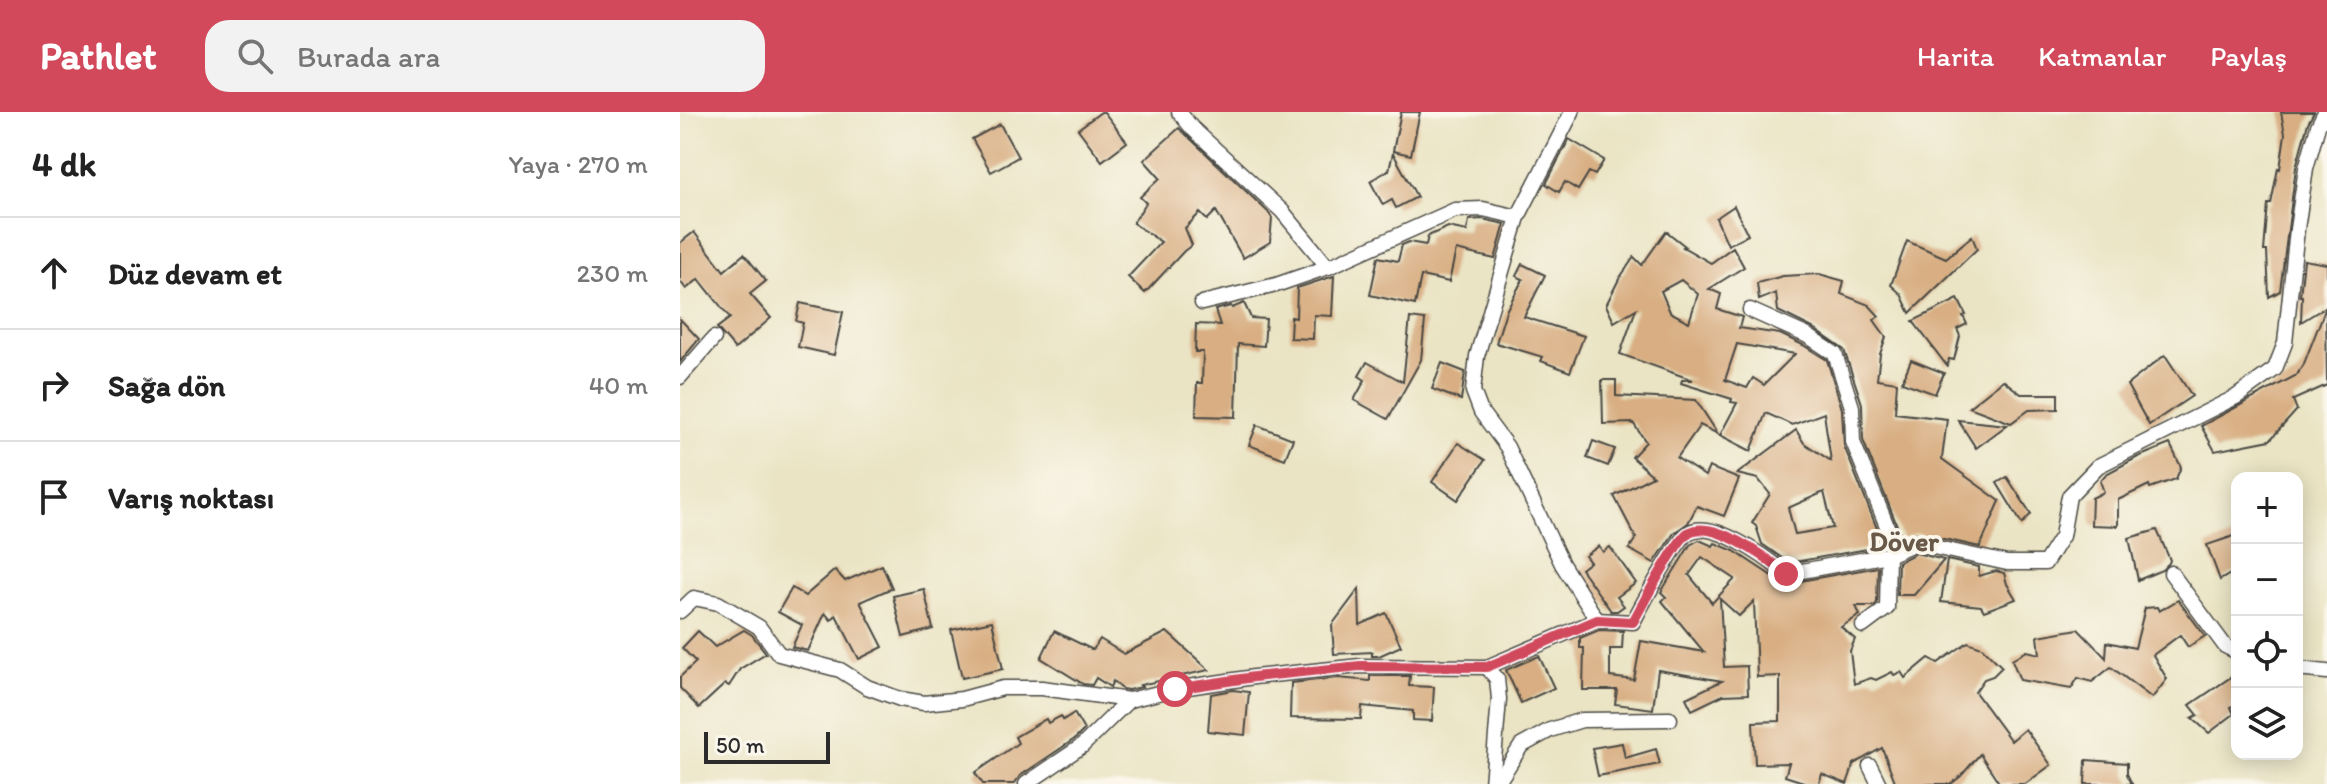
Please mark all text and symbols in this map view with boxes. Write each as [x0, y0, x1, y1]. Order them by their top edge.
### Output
search box [205, 20, 765, 92]
text: Pathlet [40, 33, 157, 79]
icon: search [233, 34, 277, 78]
text: Burada ara [297, 38, 440, 75]
text: Harita [1917, 39, 1994, 73]
text: Katmanlar [2038, 39, 2166, 73]
text: Paylaş [2210, 39, 2287, 73]
text: 4 dk [32, 144, 96, 185]
text: Yaya · 270 m [508, 148, 648, 180]
icon: ahead [32, 251, 76, 295]
text: Düz devam et [108, 255, 282, 292]
text: 230 m [576, 257, 648, 289]
icon: right [32, 363, 76, 407]
text: Sağa dön [108, 367, 225, 404]
text: 40 m [589, 369, 648, 401]
map controls [2231, 472, 2303, 760]
button: + [2231, 472, 2303, 544]
icon: arrive [32, 475, 76, 519]
text: Varış noktası [108, 479, 274, 516]
district label: Döver [1869, 524, 1939, 558]
button: − [2231, 544, 2303, 616]
route end [1768, 556, 1804, 592]
button: locate [2231, 616, 2303, 688]
route start [1157, 671, 1193, 707]
button: layers [2231, 688, 2303, 760]
scale bar [704, 728, 830, 764]
text: 50 m [716, 732, 765, 759]

